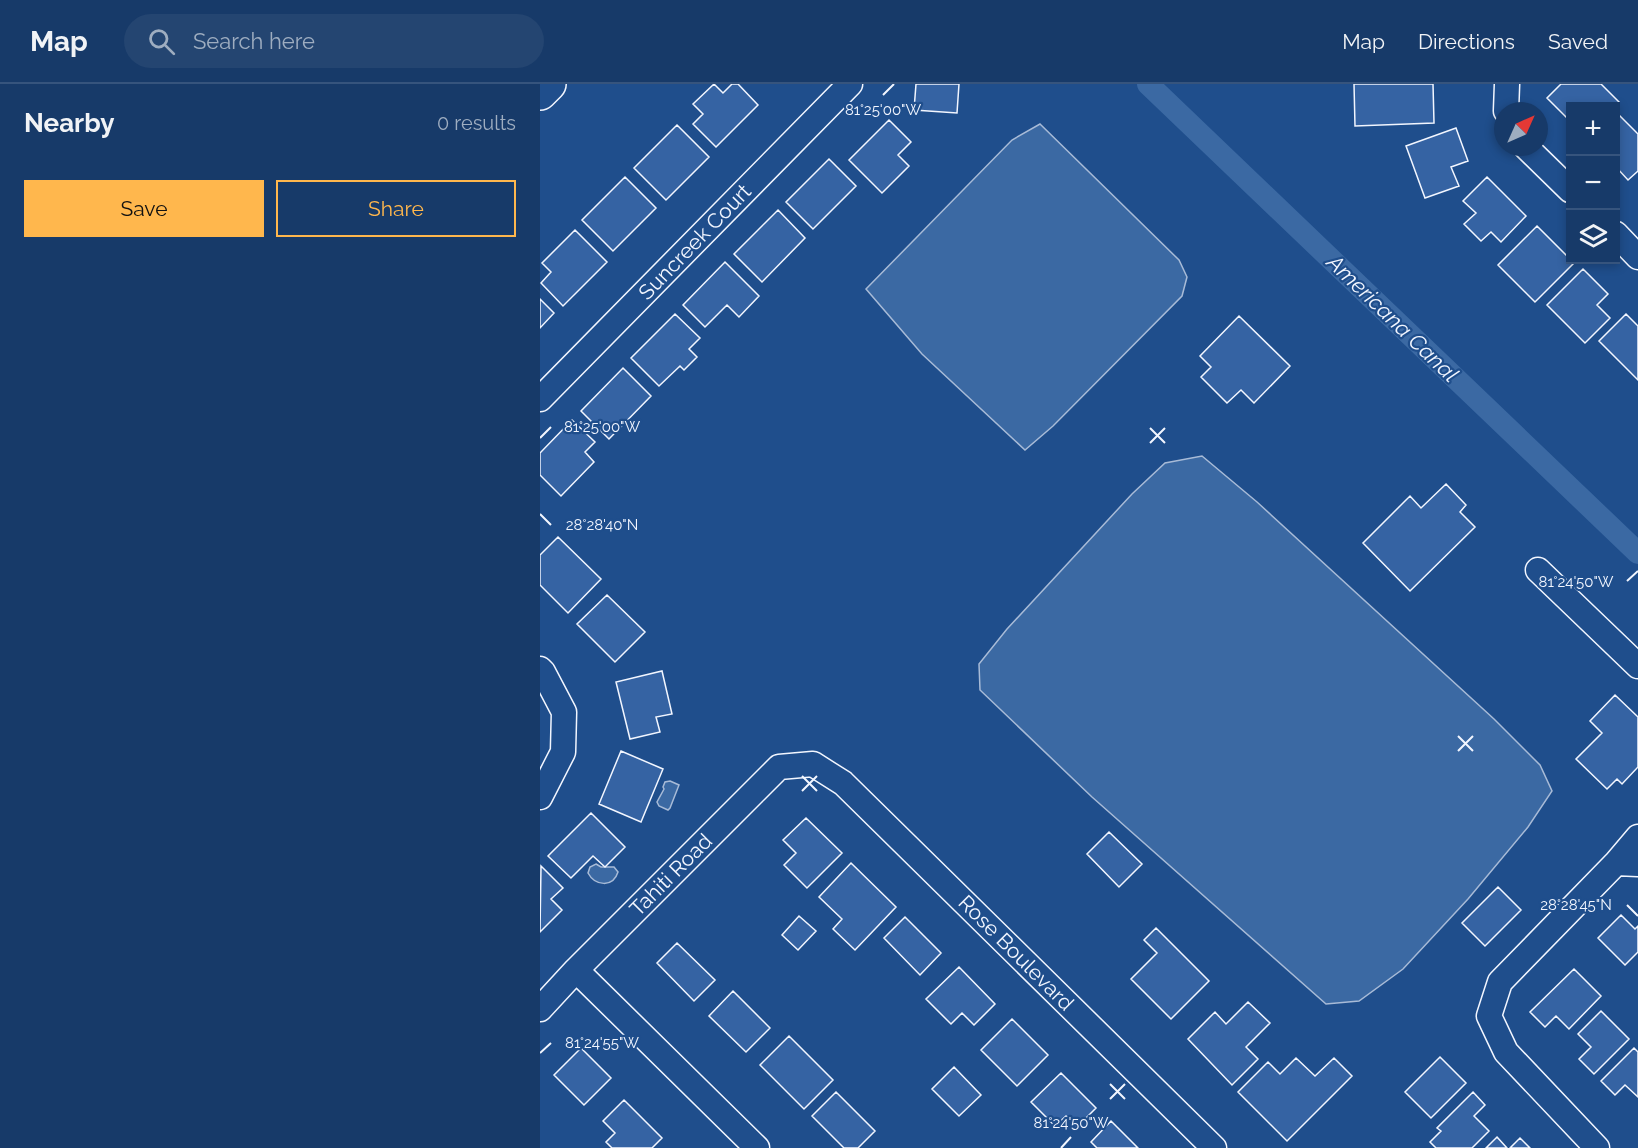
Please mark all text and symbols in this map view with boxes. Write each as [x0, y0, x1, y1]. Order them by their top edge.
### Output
search box [124, 14, 544, 68]
text: Map [30, 25, 88, 58]
icon: search [145, 25, 178, 58]
text: Search here [193, 28, 315, 54]
text: Map [1342, 29, 1385, 54]
text: Directions [1418, 29, 1515, 54]
text: Saved [1548, 29, 1608, 54]
text: 81°25'00"W [845, 101, 921, 119]
north arrow [1494, 102, 1548, 156]
map controls [1566, 102, 1620, 264]
button: + [1566, 102, 1620, 156]
text: Nearby [24, 108, 114, 138]
text: 0 results [437, 111, 516, 135]
button: − [1566, 156, 1620, 210]
street label: Suncreek Court [633, 179, 756, 305]
button: Save [24, 180, 264, 237]
button: Share [276, 180, 516, 237]
button: layers [1566, 210, 1620, 264]
water label: Americana Canal [1321, 248, 1464, 387]
text: 81°25'00"W [564, 418, 640, 436]
text: 28°28'40"N [566, 516, 638, 534]
text: 81°24'50"W [1539, 573, 1614, 591]
street label: Tahiti Road [624, 828, 717, 921]
street label: Rose Boulevard [953, 890, 1079, 1016]
text: 28°28'45"N [1540, 896, 1612, 914]
text: 81°24'55"W [565, 1034, 639, 1052]
text: 81°24'50"W [1034, 1114, 1109, 1132]

